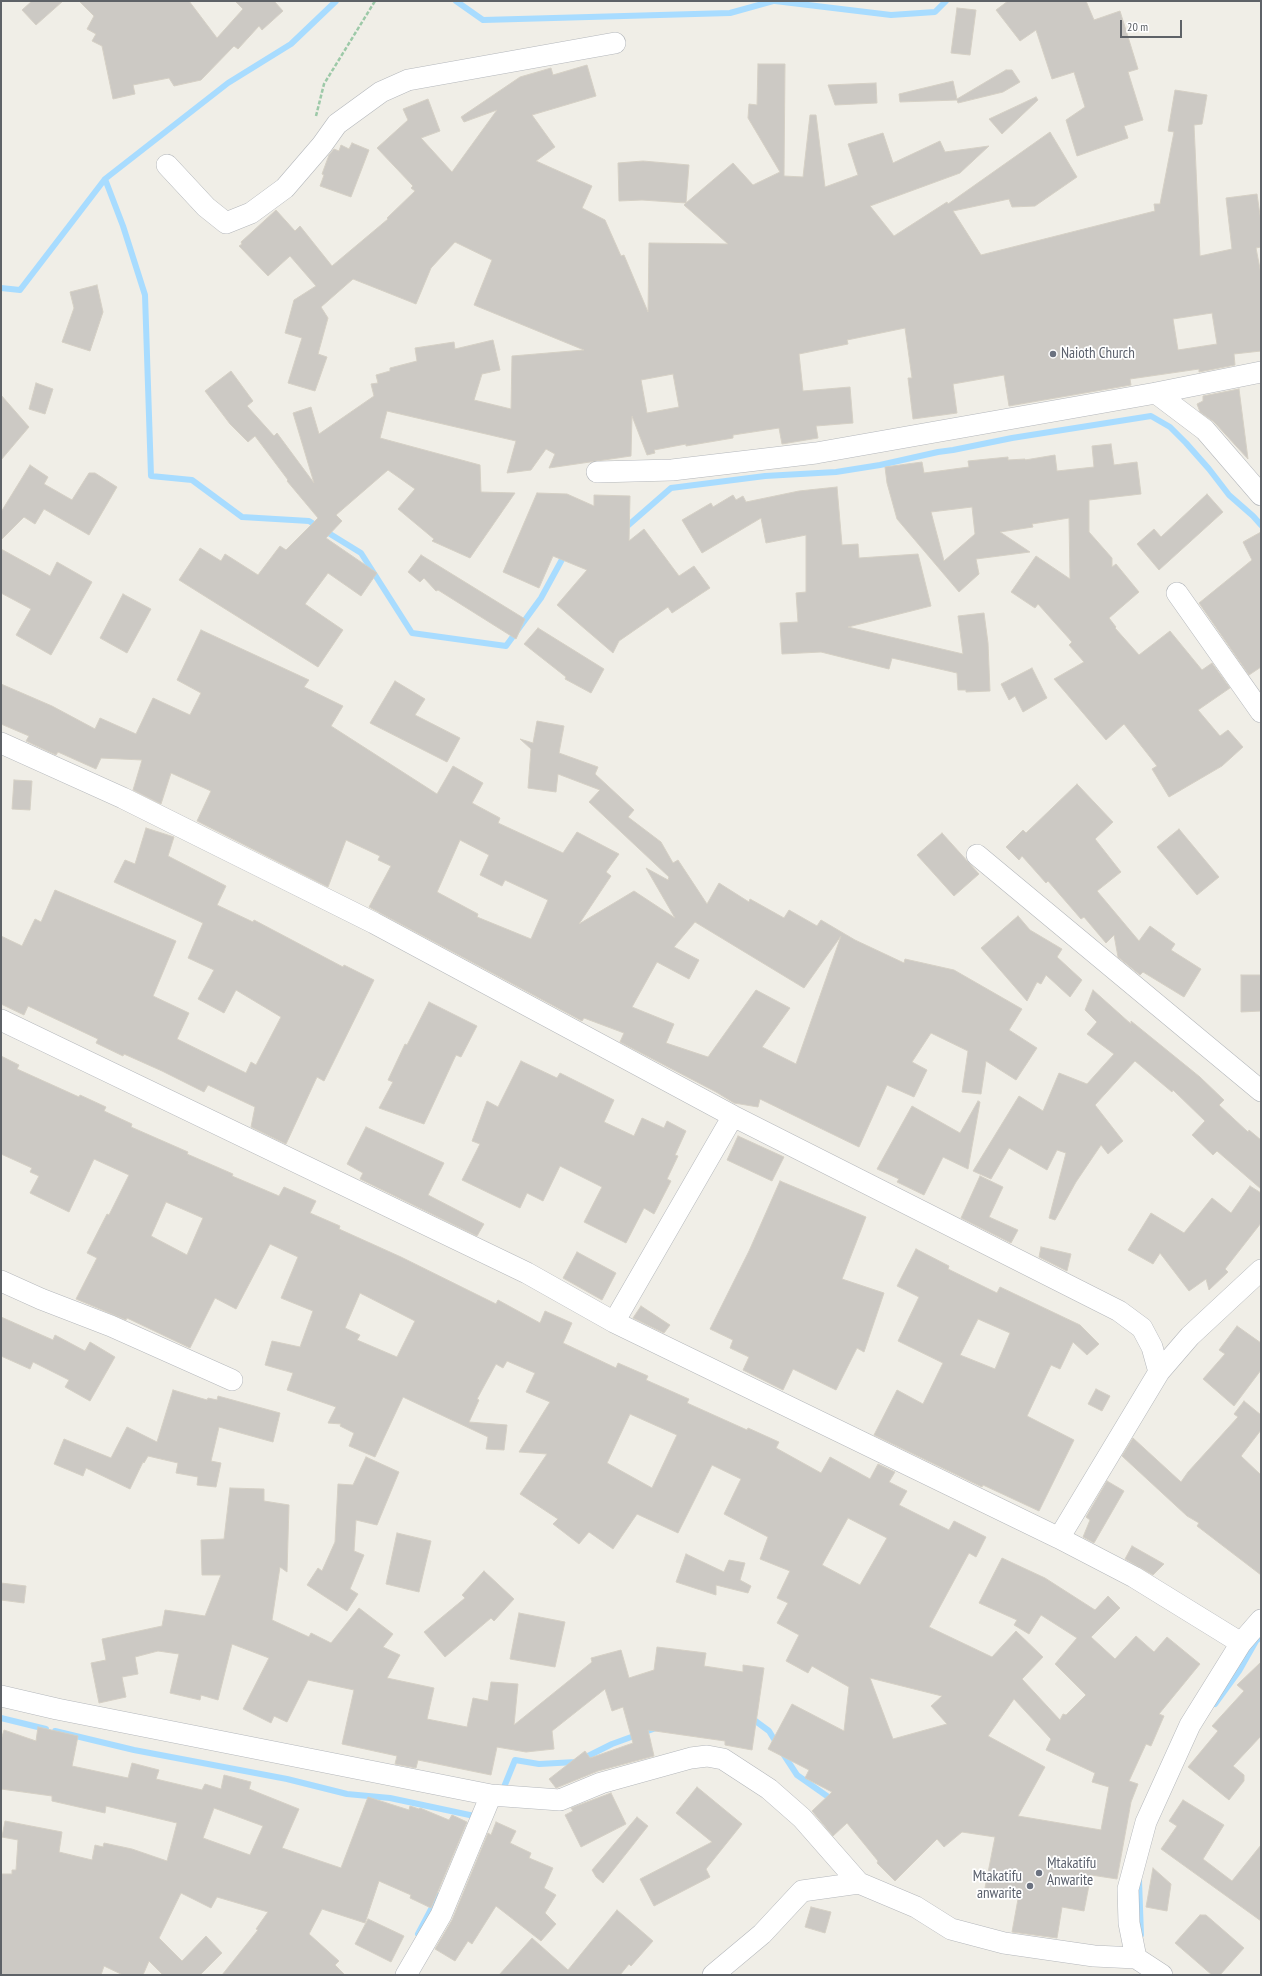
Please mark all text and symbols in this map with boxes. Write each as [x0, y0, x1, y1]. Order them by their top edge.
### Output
scale bar [1122, 12, 1184, 38]
text: 20 m [1127, 19, 1148, 34]
place label: Naioth Church [1061, 345, 1135, 363]
marker: Naioth Church [1048, 349, 1058, 359]
place label: Mtakatifu Anwarite [1047, 1855, 1096, 1890]
place label: Mtakatifu anwarite [973, 1868, 1022, 1903]
marker: Mtakatifu Anwarite [1034, 1868, 1044, 1878]
marker: Mtakatifu anwarite [1025, 1881, 1035, 1891]

